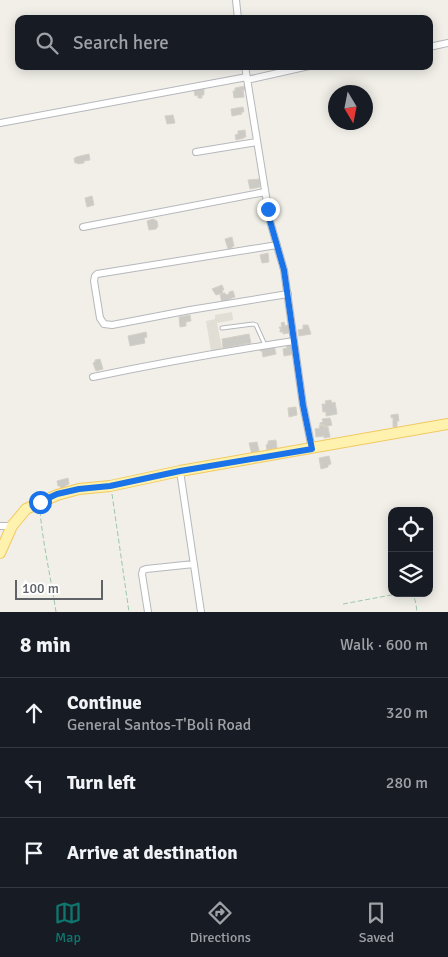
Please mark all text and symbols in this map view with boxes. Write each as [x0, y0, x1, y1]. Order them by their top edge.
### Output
search box [15, 15, 433, 70]
icon: search [33, 29, 61, 57]
text: Search here [73, 31, 169, 55]
north arrow [328, 85, 373, 130]
route end [257, 198, 280, 221]
route start [29, 491, 52, 514]
map controls [388, 507, 433, 597]
button: locate [388, 507, 433, 552]
button: layers [388, 552, 433, 597]
scale bar [15, 577, 102, 600]
text: 100 m [22, 580, 59, 597]
text: 8 min [20, 632, 71, 658]
text: Walk · 600 m [340, 635, 428, 655]
text: Continue [67, 691, 142, 715]
icon: ahead [20, 699, 48, 727]
text: 320 m [386, 703, 428, 723]
text: General Santos-T'Boli Road [67, 715, 251, 735]
icon: left [20, 769, 48, 797]
text: Turn left [67, 771, 136, 795]
text: 280 m [386, 773, 428, 793]
icon: arrive [20, 839, 48, 867]
text: Arrive at destination [67, 841, 238, 865]
tab: Map [54, 899, 82, 946]
tab: Directions [190, 899, 251, 946]
tab: Saved [359, 899, 394, 946]

